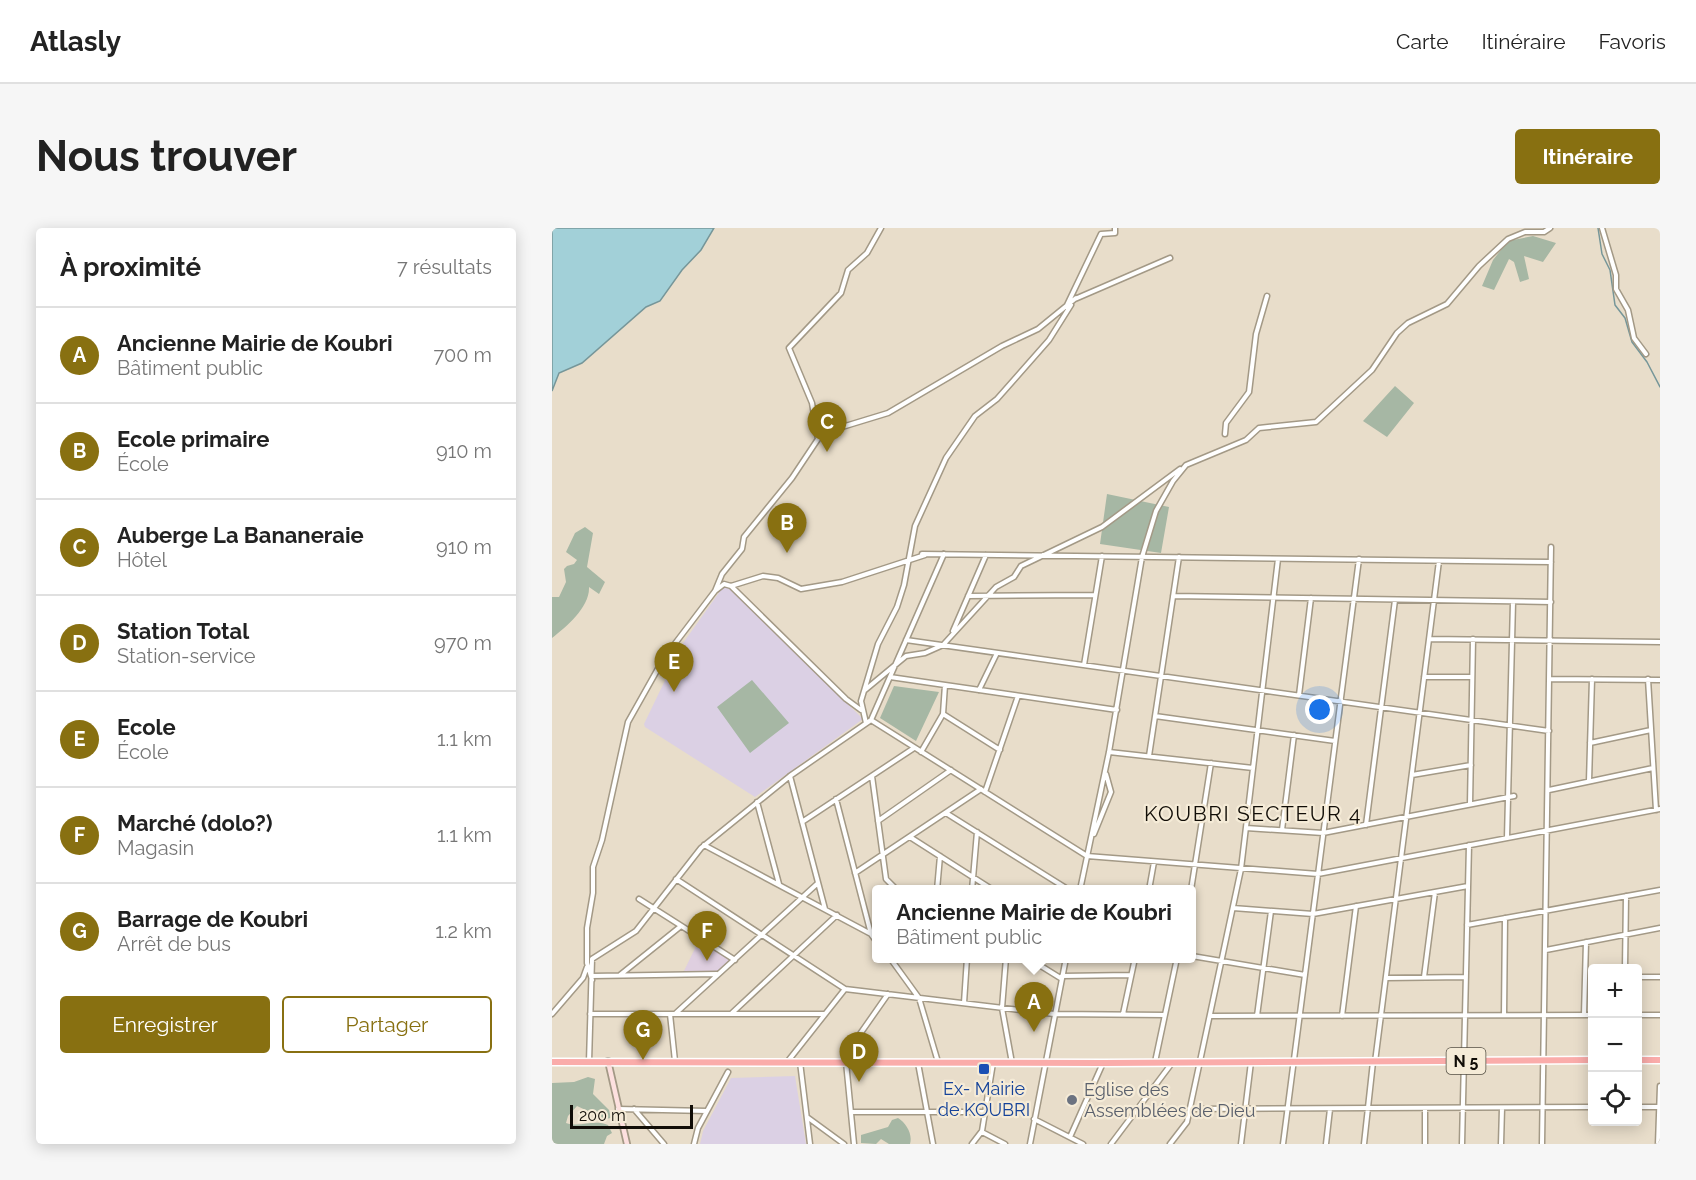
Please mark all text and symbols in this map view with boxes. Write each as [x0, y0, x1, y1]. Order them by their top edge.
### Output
text: Atlasly [30, 25, 121, 58]
text: Carte [1396, 29, 1448, 54]
text: Itinéraire [1481, 29, 1565, 54]
text: Favoris [1598, 29, 1666, 54]
button: Itinéraire [1515, 129, 1660, 184]
text: Nous trouver [36, 132, 297, 181]
text: À proximité [60, 252, 201, 282]
text: 7 résultats [397, 255, 492, 279]
text: Ancienne Mairie de Koubri [117, 330, 393, 356]
text: A [73, 343, 86, 367]
text: 700 m [433, 343, 492, 367]
text: Bâtiment public [117, 356, 263, 380]
pin: C [808, 402, 846, 452]
text: Ecole primaire [117, 426, 269, 452]
text: B [73, 439, 86, 463]
text: 910 m [436, 439, 492, 463]
text: École [117, 452, 169, 476]
pin: B [768, 504, 806, 553]
text: Auberge La Bananeraie [117, 522, 364, 548]
text: C [73, 535, 86, 559]
text: 910 m [436, 535, 492, 559]
text: Hôtel [117, 548, 167, 572]
text: Station Total [117, 618, 249, 644]
text: D [72, 631, 87, 655]
text: 970 m [434, 631, 492, 655]
pin: E [654, 642, 694, 692]
text: Station-service [117, 644, 256, 668]
your location [1305, 695, 1334, 724]
text: Ecole [117, 714, 176, 740]
text: E [73, 727, 86, 751]
text: 1.1 km [437, 727, 492, 751]
text: École [117, 740, 169, 764]
district label: KOUBRI SECTEUR 4 [1144, 801, 1362, 826]
text: Marché (dolo?) [117, 810, 272, 836]
text: F [74, 823, 85, 847]
text: 1.1 km [437, 823, 492, 847]
text: Magasin [117, 836, 194, 860]
popup [872, 885, 1196, 963]
text: Ancienne Mairie de Koubri [896, 899, 1172, 925]
text: Barrage de Koubri [117, 906, 308, 932]
pin: F [688, 912, 726, 961]
text: G [72, 919, 87, 943]
text: 1.2 km [435, 919, 492, 943]
text: Bâtiment public [896, 925, 1042, 949]
text: Arrêt de bus [117, 932, 231, 956]
map controls [1588, 964, 1642, 1126]
button: + [1588, 964, 1642, 1018]
pin: A [1014, 982, 1054, 1032]
button: Enregistrer [60, 996, 270, 1053]
button: Partager [282, 996, 492, 1053]
pin: G [624, 1010, 662, 1060]
button: − [1588, 1018, 1642, 1072]
pin: D [840, 1032, 878, 1082]
road number: N 5 [1446, 1048, 1486, 1074]
marker: Ex- Mairie de KOUBRI [977, 1062, 991, 1076]
button: locate [1588, 1072, 1642, 1126]
place label: Ex- Mairie de KOUBRI [938, 1078, 1030, 1120]
place label: Eglise des Assemblées de Dieu [1084, 1079, 1255, 1121]
marker: Eglise des Assemblées de Dieu [1065, 1093, 1079, 1107]
scale bar [570, 1102, 693, 1130]
text: 200 m [579, 1106, 626, 1125]

